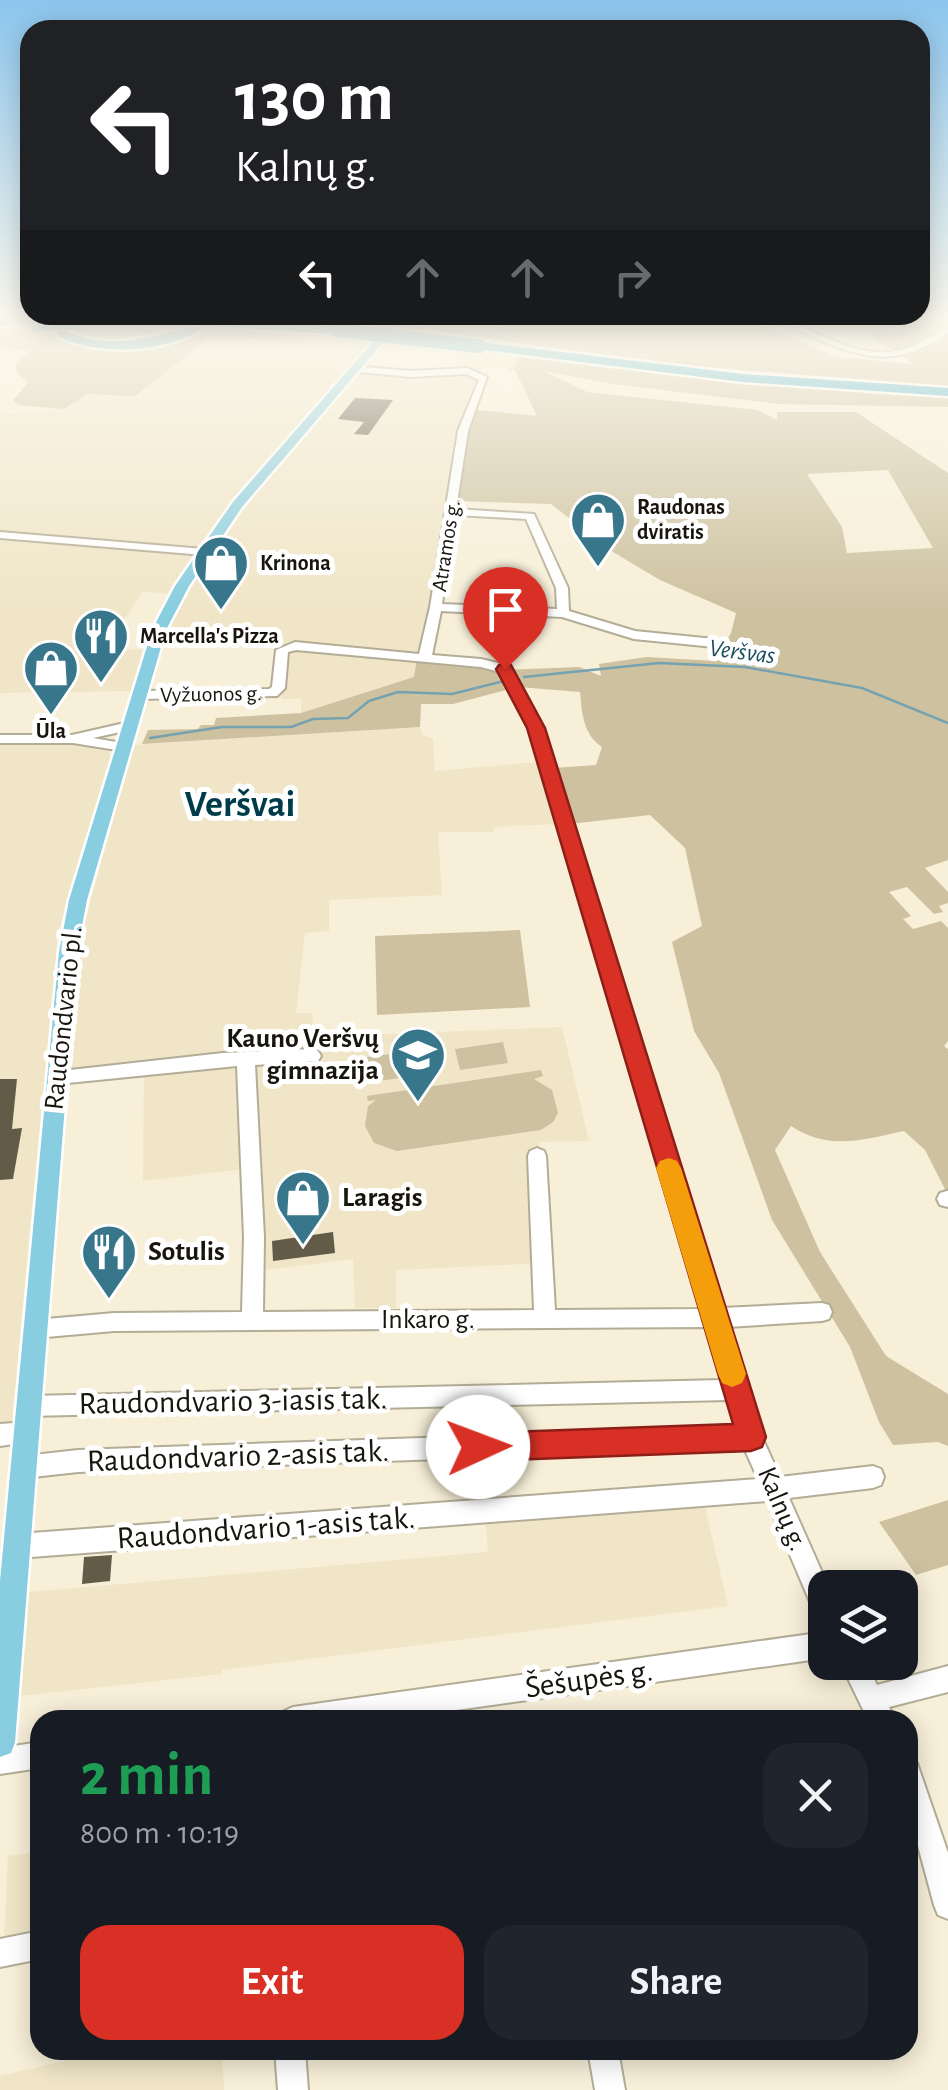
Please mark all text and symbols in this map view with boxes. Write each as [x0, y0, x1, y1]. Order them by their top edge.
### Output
icon: left [70, 60, 200, 190]
text: 130 m [235, 63, 394, 133]
text: Kalnų g. [235, 145, 377, 190]
icon: left [290, 250, 345, 305]
icon: ahead [395, 250, 450, 305]
icon: ahead [500, 250, 555, 305]
icon: right [605, 250, 660, 305]
shop icon: Raudonas dviratis [568, 490, 628, 569]
place label: Raudonas dviratis [637, 496, 725, 543]
street label: Atramos g. [428, 499, 464, 593]
shop icon: Krinona [191, 533, 251, 612]
place label: Krinona [260, 552, 331, 574]
pin [463, 567, 548, 670]
icon: arrive [478, 582, 533, 637]
restaurant icon: Marcella's Pizza [71, 606, 131, 685]
place label: Marcella's Pizza [140, 625, 279, 647]
water label: Veršvas [708, 636, 776, 668]
shop icon: Ūla [21, 638, 81, 717]
street label: Vyžuonos g. [160, 682, 262, 706]
place label: Ūla [36, 718, 67, 742]
district label: Veršvai [185, 786, 295, 824]
street label: Raudondvario pl. [40, 925, 88, 1111]
place label: Kauno Veršvų gimnazija [226, 1025, 379, 1085]
school or university icon: Kauno Veršvų gimnazija [388, 1025, 448, 1104]
shop icon: Laragis [273, 1168, 333, 1247]
place label: Laragis [342, 1184, 422, 1212]
restaurant icon: Sotulis [79, 1222, 139, 1301]
place label: Sotulis [148, 1238, 225, 1266]
street label: Inkaro g. [381, 1306, 475, 1334]
street label: Raudondvario 3-iasis tak. [78, 1382, 388, 1420]
position arrow [426, 1395, 530, 1499]
street label: Raudondvario 2-asis tak. [86, 1435, 390, 1477]
street label: Kalnų g. [752, 1463, 812, 1555]
street label: Raudondvario 1-asis tak. [116, 1502, 416, 1554]
map controls [808, 1570, 918, 1680]
button: layers [808, 1570, 918, 1680]
street label: Šešupės g. [523, 1652, 655, 1704]
button: close [763, 1743, 868, 1848]
text: 2 min [80, 1746, 213, 1806]
text: 800 m · 10:19 [80, 1817, 239, 1849]
button: Exit [80, 1925, 464, 2040]
button: Share [484, 1925, 868, 2040]

